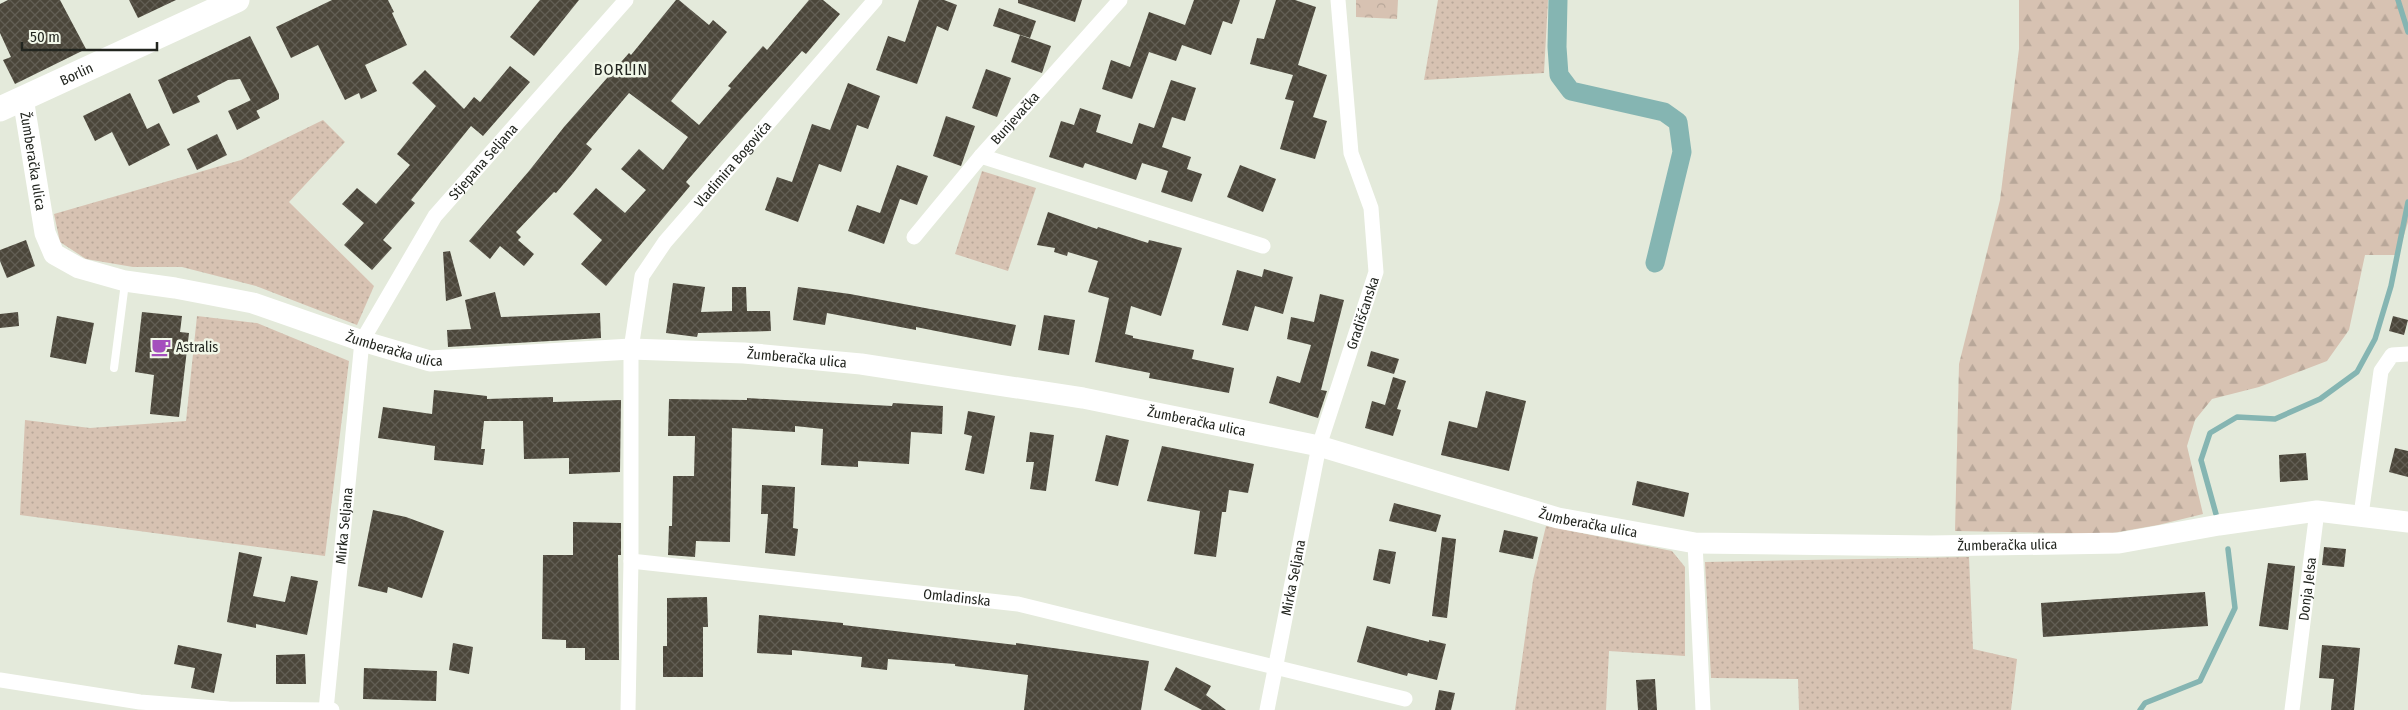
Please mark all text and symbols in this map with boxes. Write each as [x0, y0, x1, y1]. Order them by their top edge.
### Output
scale bar [22, 20, 158, 52]
text: 50 m [30, 28, 60, 46]
street label: Borlin [57, 59, 96, 89]
district label: BORLIN [594, 60, 648, 79]
street label: Bunjevačka [987, 88, 1043, 148]
street label: Žumberačka ulica [17, 110, 50, 212]
street label: Vladimira Bogovića [690, 117, 775, 211]
street label: Stjepana Seljana [445, 120, 521, 203]
street label: Gradišćanska [1343, 274, 1382, 352]
street label: Žumberačka ulica [344, 327, 443, 369]
cafe icon: Astralis [150, 336, 172, 358]
place label: Astralis [176, 339, 218, 356]
street label: Žumberačka ulica [746, 344, 848, 371]
street label: Žumberačka ulica [1146, 402, 1248, 439]
street label: Mirka Seljana [332, 487, 356, 565]
street label: Žumberačka ulica [1537, 503, 1639, 541]
street label: Žumberačka ulica [1957, 535, 2058, 554]
street label: Mirka Seljana [1277, 538, 1309, 617]
street label: Donja Jelsa [2295, 556, 2320, 622]
street label: Omladinska [922, 585, 992, 609]

